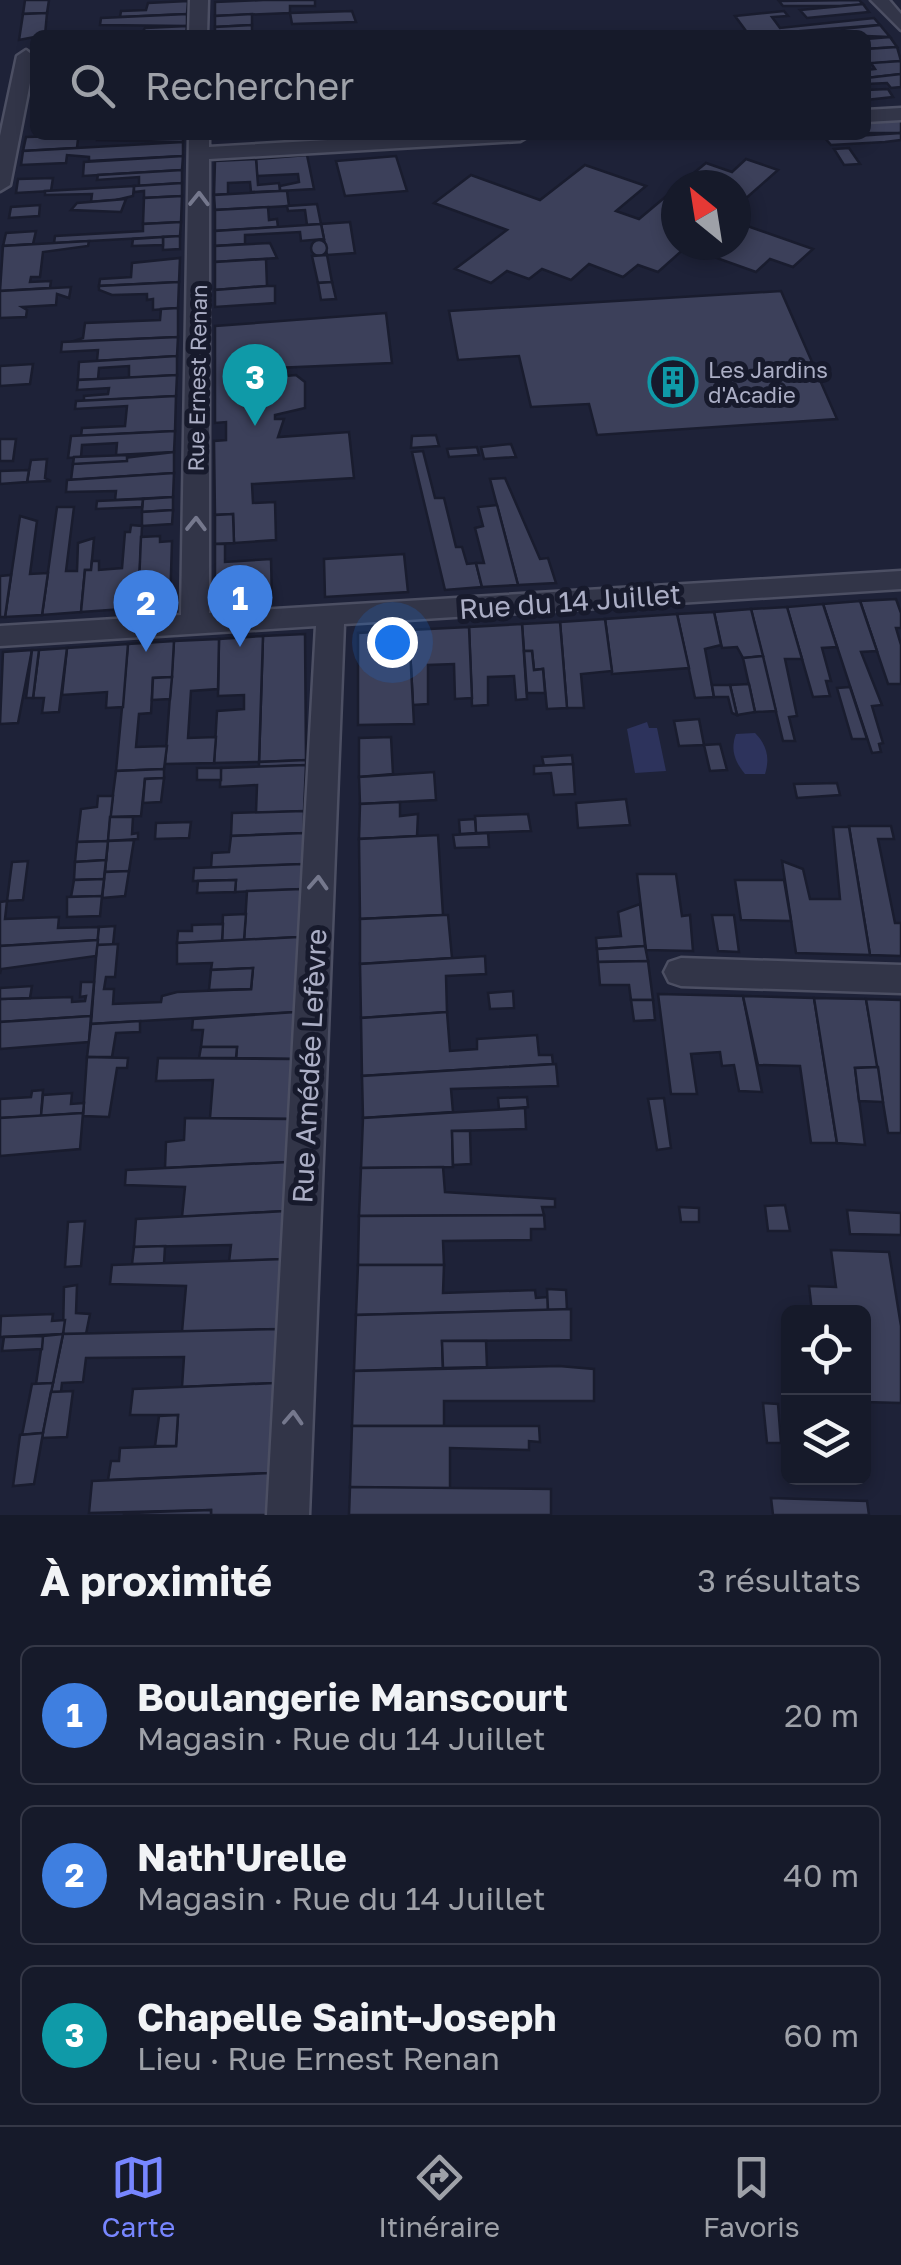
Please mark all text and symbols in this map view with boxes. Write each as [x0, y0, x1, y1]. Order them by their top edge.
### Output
search box [30, 30, 871, 140]
icon: search [65, 58, 120, 113]
text: Rechercher [145, 63, 354, 108]
north arrow [661, 170, 751, 260]
one-way arrow [188, 190, 210, 206]
street label: Rue Ernest Renan [182, 284, 212, 472]
pin: 3 [222, 344, 288, 426]
building icon: Les Jardins d'Acadie [647, 356, 699, 408]
place label: Les Jardins d'Acadie [708, 356, 828, 408]
one-way arrow [185, 515, 206, 531]
pin: 1 [208, 564, 272, 647]
pin: 2 [114, 570, 178, 652]
street label: Rue du 14 Juillet [458, 577, 682, 625]
your location [367, 617, 418, 668]
one-way arrow [307, 875, 328, 891]
street label: Rue Amédée Lefèvre [285, 928, 333, 1204]
map controls [781, 1305, 871, 1485]
button: locate [781, 1305, 871, 1395]
button: layers [781, 1395, 871, 1485]
one-way arrow [282, 1409, 303, 1425]
text: À proximité [40, 1555, 272, 1605]
text: 3 résultats [697, 1561, 861, 1599]
text: Boulangerie Manscourt [137, 1674, 568, 1719]
text: 1 [66, 1696, 83, 1734]
text: 20 m [784, 1696, 859, 1734]
text: Magasin · Rue du 14 Juillet [137, 1719, 546, 1757]
text: Nath'Urelle [137, 1834, 347, 1879]
text: 2 [65, 1856, 84, 1894]
text: 40 m [783, 1856, 859, 1894]
text: Magasin · Rue du 14 Juillet [137, 1879, 546, 1917]
text: Chapelle Saint-Joseph [137, 1994, 556, 2039]
text: 3 [65, 2016, 84, 2054]
text: 60 m [783, 2016, 859, 2054]
text: Lieu · Rue Ernest Renan [137, 2039, 500, 2077]
tab: Carte [101, 2150, 175, 2243]
tab: Itinéraire [378, 2150, 500, 2243]
tab: Favoris [703, 2150, 800, 2243]

